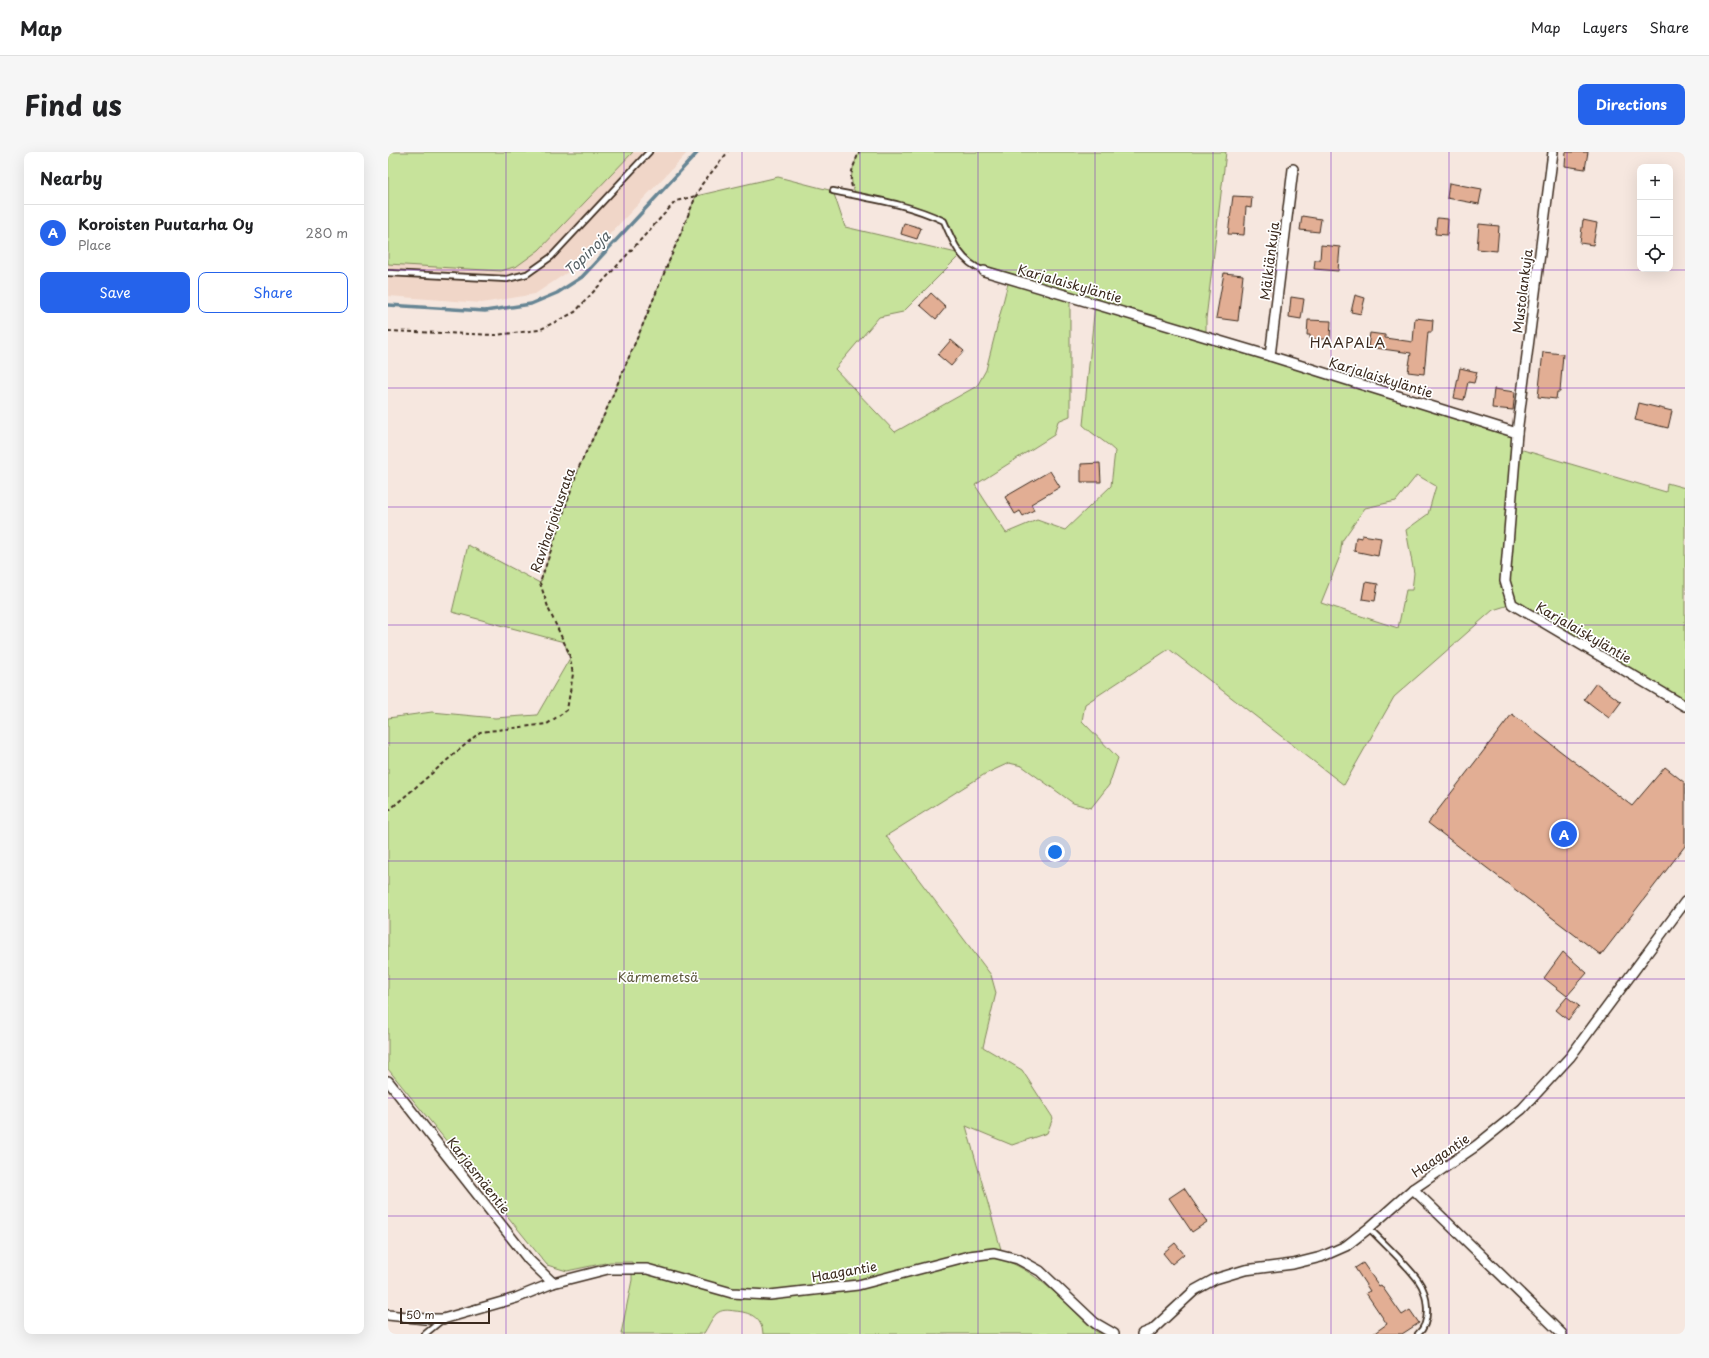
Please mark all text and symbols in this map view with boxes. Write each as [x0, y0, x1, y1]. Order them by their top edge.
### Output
text: Map [20, 14, 62, 42]
text: Map [1531, 17, 1561, 38]
text: Layers [1583, 17, 1628, 38]
text: Share [1650, 17, 1689, 38]
text: Find us [24, 83, 122, 126]
button: Directions [1578, 84, 1685, 125]
map controls [1637, 164, 1673, 272]
button: + [1637, 164, 1673, 200]
text: Nearby [40, 165, 102, 191]
button: − [1637, 200, 1673, 236]
text: Koroisten Puutarha Oy [78, 212, 254, 235]
street label: Mälkiänkuja [1255, 220, 1283, 301]
text: A [48, 223, 58, 242]
text: 280 m [306, 223, 348, 242]
water label: Topinoja [559, 225, 616, 280]
text: Place [78, 235, 111, 254]
button: locate [1637, 236, 1673, 272]
street label: Mustolankuja [1507, 247, 1537, 334]
street label: Karjalaiskyläntie [1016, 259, 1124, 307]
button: Save [40, 272, 190, 313]
button: Share [198, 272, 348, 313]
district label: HAAPALA [1310, 332, 1386, 353]
street label: Karjalaiskyläntie [1327, 352, 1435, 402]
street label: Raviharjoitusrata [525, 464, 579, 575]
street label: Karjalaiskyläntie [1533, 597, 1635, 667]
pin: A [1551, 819, 1577, 849]
your location [1045, 842, 1065, 862]
park label: Kärmemetsä [618, 967, 699, 986]
street label: Haagantie [1407, 1129, 1473, 1181]
street label: Karjasmäentie [443, 1133, 515, 1217]
street label: Haagantie [810, 1256, 878, 1286]
scale bar [400, 1306, 490, 1325]
text: 50 m [406, 1306, 435, 1323]

